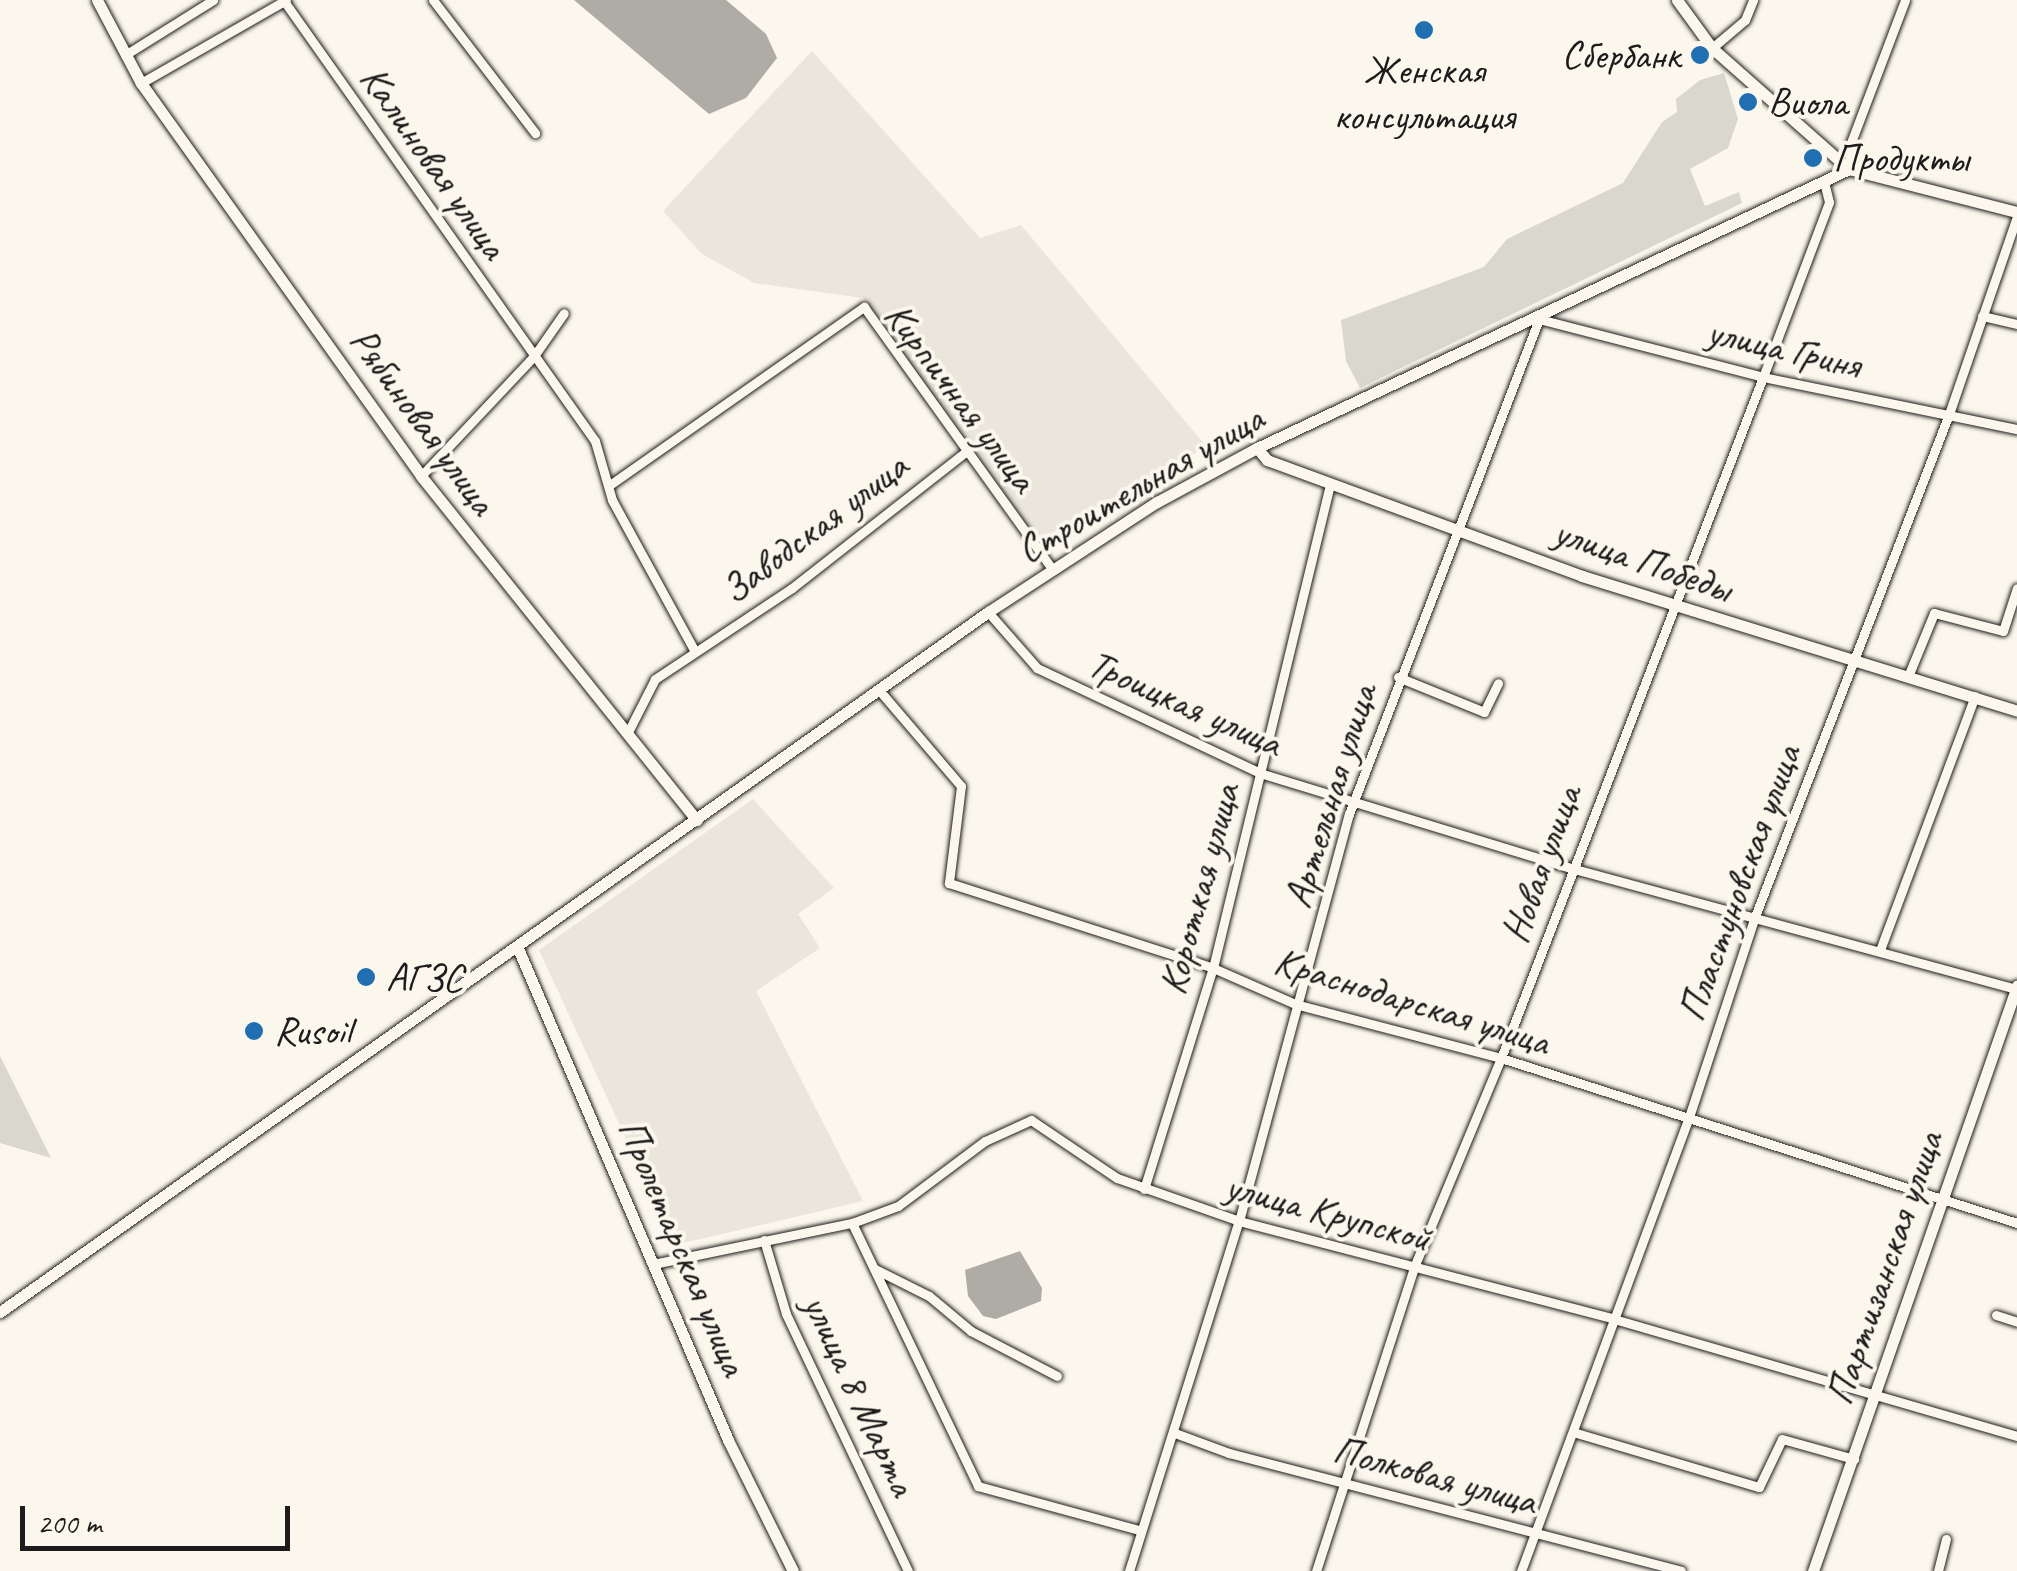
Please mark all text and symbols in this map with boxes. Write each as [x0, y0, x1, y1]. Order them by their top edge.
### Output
marker: Женская консультация [1413, 19, 1435, 41]
place label: Сбербанк [1562, 31, 1680, 79]
marker: Сбербанк [1689, 44, 1711, 66]
place label: Женская консультация [1333, 46, 1515, 140]
street label: Калиновая улица [349, 55, 519, 269]
place label: Виола [1768, 78, 1847, 126]
marker: Виола [1737, 91, 1759, 113]
place label: Продукты [1833, 134, 1969, 182]
marker: Продукты [1802, 147, 1824, 169]
street label: Кирпичная улица [873, 291, 1049, 503]
street label: улица Гриня [1703, 307, 1865, 389]
street label: Рябиновая улица [338, 317, 508, 525]
street label: Строительная улица [1007, 393, 1273, 575]
street label: Заводская улица [710, 441, 918, 615]
street label: улица Победы [1548, 507, 1738, 613]
street label: Троицкая улица [1080, 639, 1290, 767]
street label: Артельная улица [1273, 679, 1387, 913]
street label: Пластуновская улица [1666, 737, 1812, 1029]
street label: Короткая улица [1148, 778, 1250, 1000]
street label: Новая улица [1490, 778, 1592, 950]
street label: Краснодарская улица [1267, 936, 1557, 1066]
place label: АГЗС [386, 953, 462, 1001]
marker: АГЗС [355, 966, 377, 988]
place label: Rusoil [274, 1007, 351, 1055]
marker: Rusoil [243, 1020, 265, 1042]
street label: Пролетарская улица [607, 1110, 759, 1384]
street label: Партизанская улица [1814, 1124, 1954, 1412]
street label: улица Крупской [1220, 1161, 1436, 1263]
street label: улица 8 Марта [793, 1287, 927, 1503]
street label: Полковая улица [1327, 1425, 1543, 1525]
scale bar [25, 1486, 295, 1548]
text: 200 m [37, 1504, 102, 1542]

